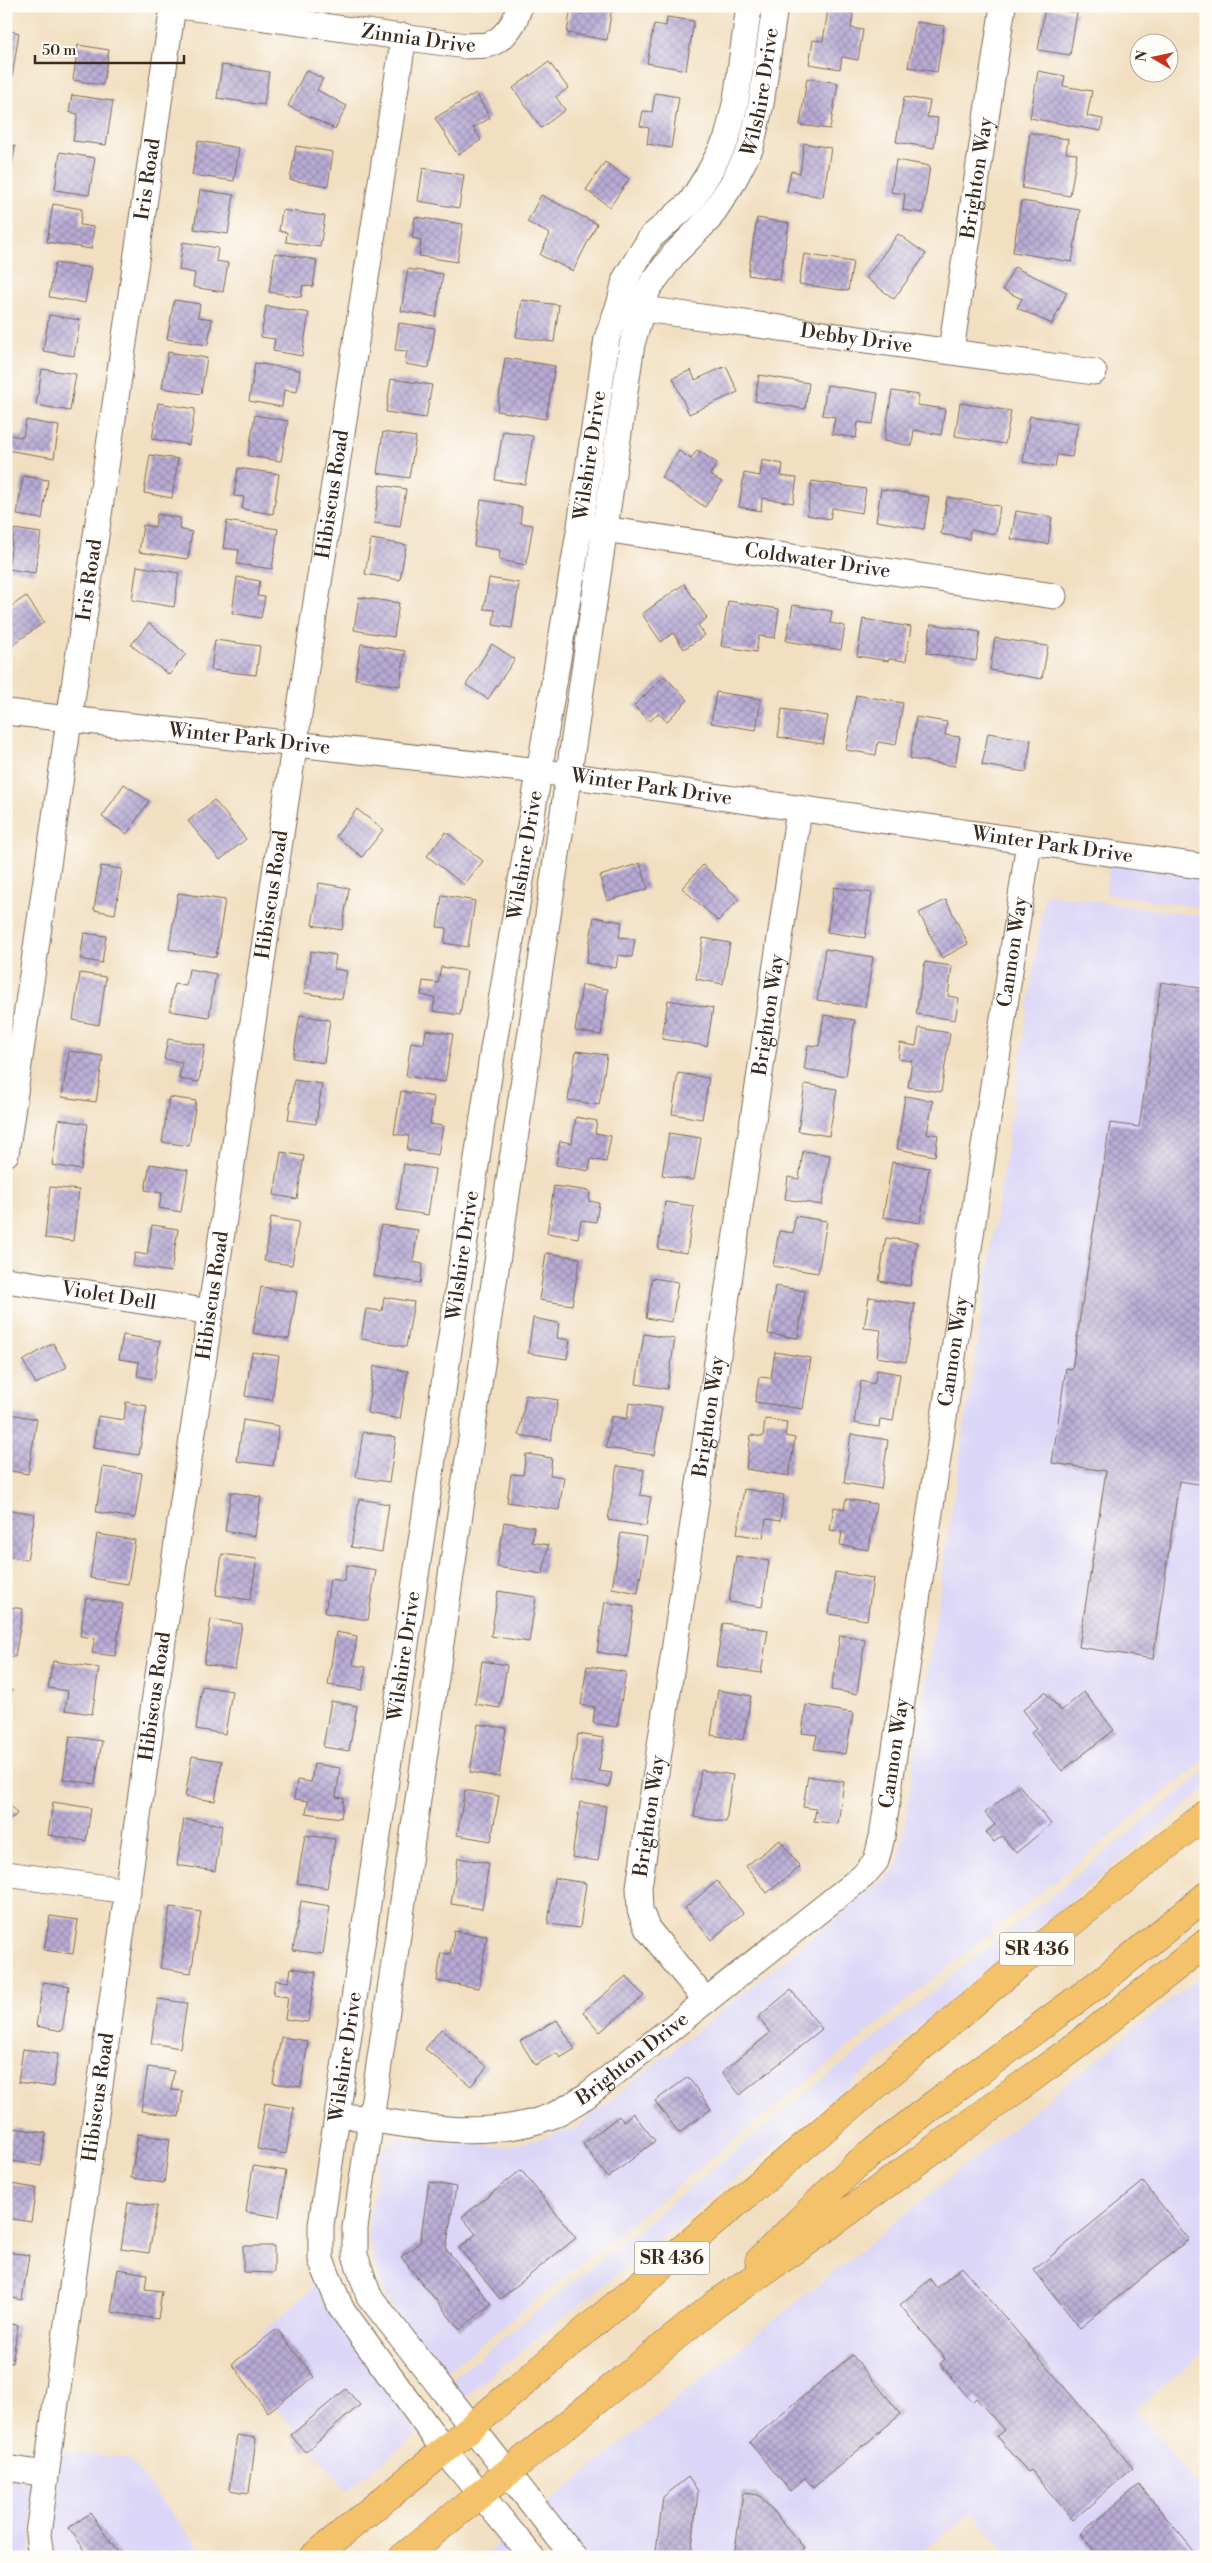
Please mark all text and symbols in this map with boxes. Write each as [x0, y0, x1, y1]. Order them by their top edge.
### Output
street label: Zinnia Drive [360, 19, 476, 59]
street label: Wilshire Drive [735, 26, 784, 162]
scale bar [35, 32, 184, 64]
north arrow [1130, 32, 1180, 82]
text: 50 m [42, 41, 76, 60]
text: N [1132, 49, 1152, 63]
street label: Brighton Way [955, 115, 999, 241]
street label: Iris Road [129, 136, 166, 222]
street label: Debby Drive [799, 319, 914, 359]
street label: Wilshire Drive [568, 389, 612, 523]
street label: Hibiscus Road [310, 427, 355, 561]
street label: Iris Road [71, 537, 108, 623]
street label: Coldwater Drive [743, 538, 892, 584]
street label: Winter Park Drive [166, 717, 332, 760]
street label: Winter Park Drive [568, 763, 734, 811]
street label: Wilshire Drive [502, 789, 548, 923]
street label: Winter Park Drive [969, 821, 1135, 869]
street label: Hibiscus Road [250, 828, 294, 961]
street label: Cannon Way [992, 895, 1033, 1009]
street label: Brighton Way [747, 952, 790, 1078]
street label: Wilshire Drive [441, 1189, 485, 1323]
street label: Hibiscus Road [191, 1229, 235, 1362]
street label: Violet Dell [59, 1276, 158, 1316]
street label: Cannon Way [933, 1294, 974, 1408]
street label: Brighton Way [687, 1354, 730, 1480]
street label: Wilshire Drive [382, 1589, 426, 1724]
street label: Hibiscus Road [133, 1629, 177, 1763]
street label: Cannon Way [874, 1696, 915, 1810]
street label: Brighton Way [628, 1753, 671, 1880]
road number: SR 436 [1000, 1932, 1074, 1966]
street label: Wilshire Drive [324, 1990, 367, 2124]
street label: Brighton Drive [571, 2007, 694, 2112]
street label: Hibiscus Road [77, 2031, 120, 2164]
road number: SR 436 [634, 2242, 710, 2274]

